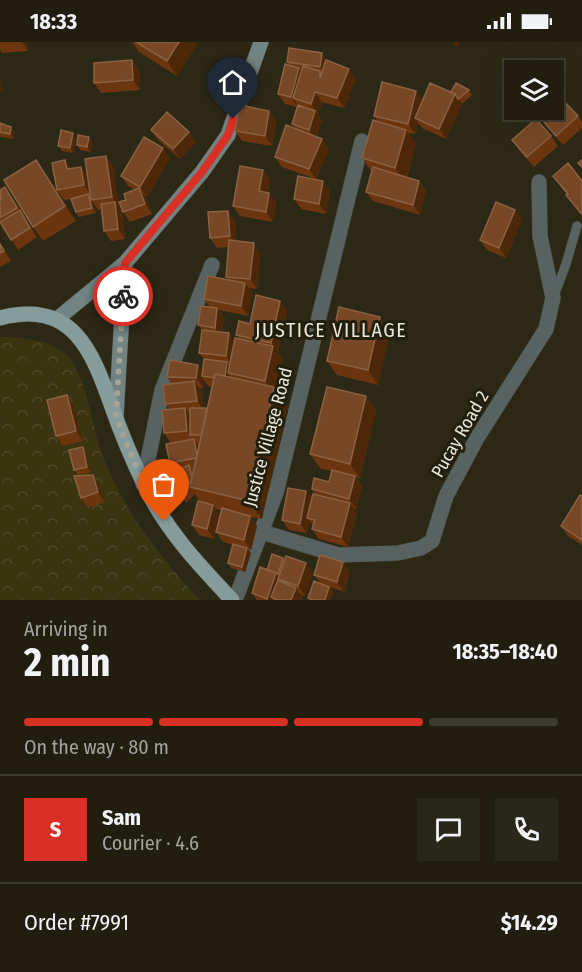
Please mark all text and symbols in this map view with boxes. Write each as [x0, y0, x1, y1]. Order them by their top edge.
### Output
text: 18:33 [30, 8, 77, 35]
pin [207, 57, 258, 119]
map controls [504, 60, 564, 120]
button: layers [504, 60, 564, 120]
icon: home [216, 66, 249, 99]
courier [93, 266, 153, 326]
icon: bike [107, 280, 140, 313]
district label: JUSTICE VILLAGE [255, 318, 407, 342]
street label: Justice Village Road [239, 365, 297, 509]
street label: Pucay Road 2 [426, 387, 494, 481]
pin [138, 459, 189, 521]
icon: bag [147, 468, 180, 501]
text: Arriving in [24, 617, 108, 641]
text: 18:35–18:40 [452, 638, 558, 665]
text: 2 min [24, 640, 110, 686]
text: On the way · 80 m [24, 735, 169, 759]
button: chat [417, 798, 480, 861]
button: phone [495, 798, 558, 861]
text: Sam [102, 804, 141, 831]
text: S [50, 816, 61, 843]
text: Courier · 4.6 [102, 831, 199, 855]
text: Order #7991 [24, 909, 129, 936]
text: $14.29 [501, 909, 558, 936]

